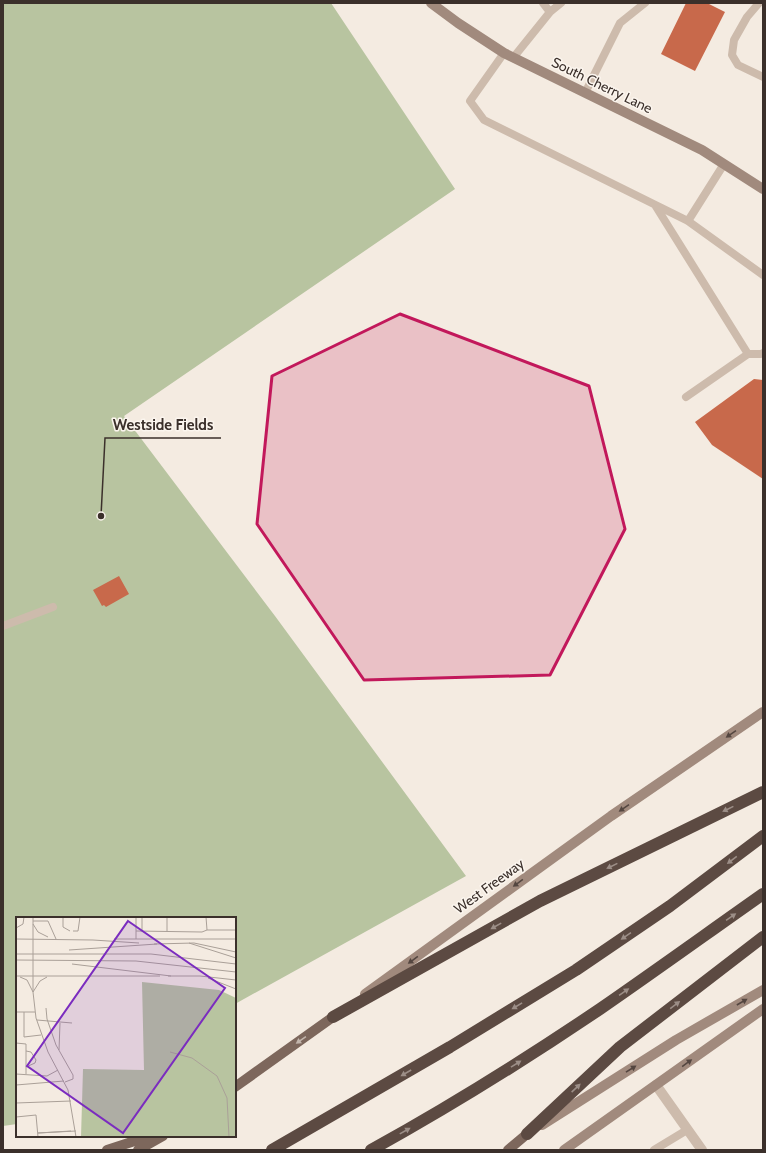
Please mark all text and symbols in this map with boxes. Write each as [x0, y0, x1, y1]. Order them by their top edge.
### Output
street label: South Cherry Lane [549, 53, 655, 117]
callout: Westside Fields [105, 411, 221, 438]
text: Westside Fields [113, 416, 213, 434]
one-way arrow [726, 730, 736, 738]
one-way arrow [618, 804, 629, 812]
one-way arrow [723, 806, 734, 813]
street label: West Freeway [450, 855, 528, 917]
one-way arrow [726, 856, 737, 864]
one-way arrow [606, 863, 617, 870]
one-way arrow [513, 879, 523, 887]
one-way arrow [725, 913, 736, 921]
inset map [16, 917, 236, 1137]
one-way arrow [490, 923, 502, 929]
one-way arrow [621, 932, 631, 940]
one-way arrow [407, 956, 418, 964]
one-way arrow [619, 988, 630, 996]
one-way arrow [736, 999, 748, 1006]
one-way arrow [669, 1000, 680, 1009]
one-way arrow [512, 1002, 522, 1010]
one-way arrow [296, 1036, 307, 1044]
one-way arrow [682, 1059, 692, 1067]
one-way arrow [510, 1060, 522, 1067]
one-way arrow [626, 1065, 636, 1073]
one-way arrow [400, 1069, 411, 1076]
one-way arrow [570, 1084, 581, 1093]
one-way arrow [399, 1128, 411, 1134]

